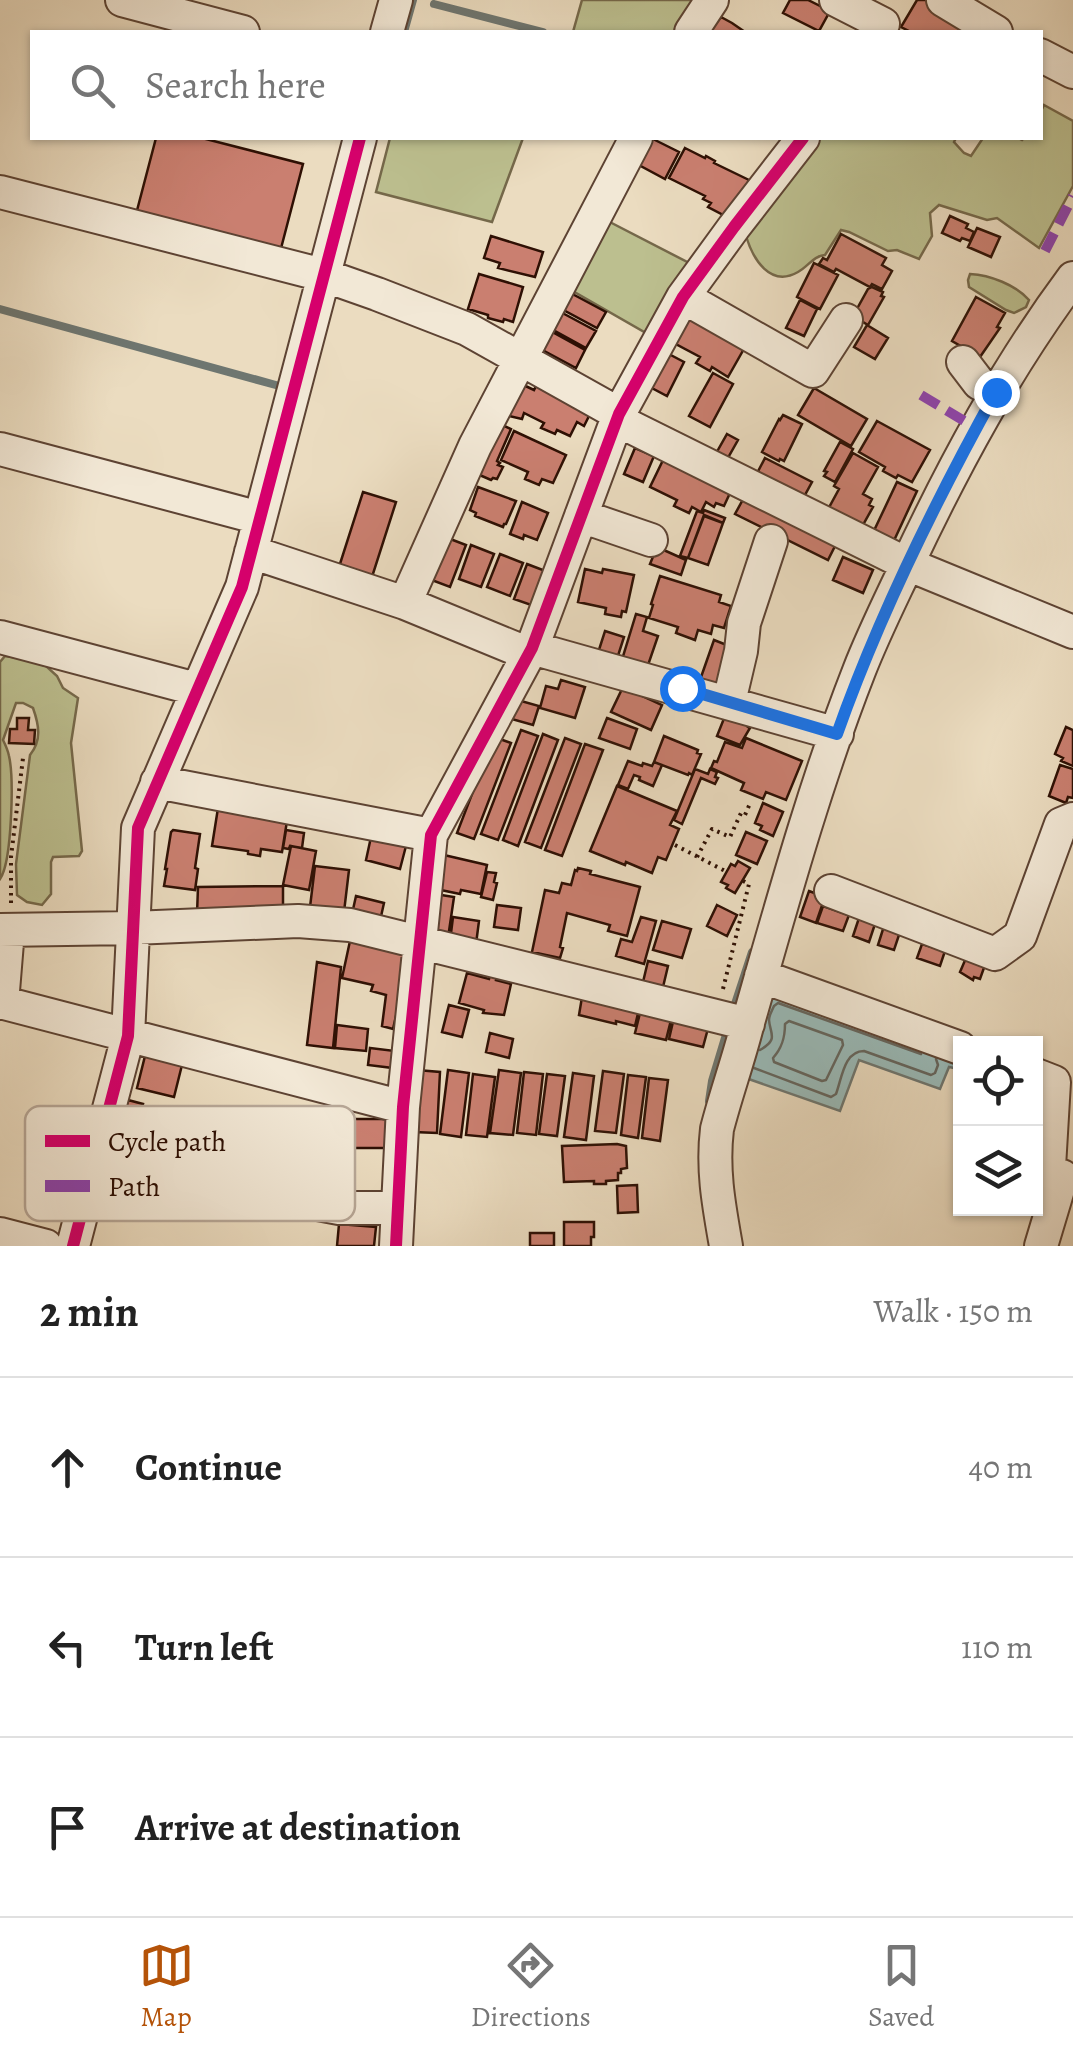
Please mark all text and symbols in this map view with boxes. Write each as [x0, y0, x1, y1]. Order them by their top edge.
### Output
search box [30, 30, 1043, 140]
icon: search [65, 58, 120, 113]
text: Search here [145, 59, 326, 111]
route end [974, 370, 1020, 416]
route start [660, 666, 706, 712]
map controls [953, 1036, 1043, 1216]
button: locate [953, 1036, 1043, 1126]
legend [25, 1106, 355, 1221]
text: Cycle path [108, 1123, 226, 1161]
button: layers [953, 1126, 1043, 1216]
text: Path [108, 1168, 160, 1206]
text: 2 min [40, 1283, 139, 1340]
text: Walk · 150 m [873, 1289, 1033, 1333]
icon: ahead [40, 1440, 95, 1495]
text: Continue [135, 1441, 282, 1493]
text: 40 m [968, 1445, 1033, 1489]
icon: left [40, 1620, 95, 1675]
text: Turn left [135, 1621, 274, 1673]
text: 110 m [961, 1625, 1033, 1669]
icon: arrive [40, 1800, 95, 1855]
text: Arrive at destination [135, 1801, 461, 1853]
tab: Map [139, 1938, 194, 2036]
tab: Directions [471, 1938, 591, 2036]
tab: Saved [868, 1938, 934, 2036]

